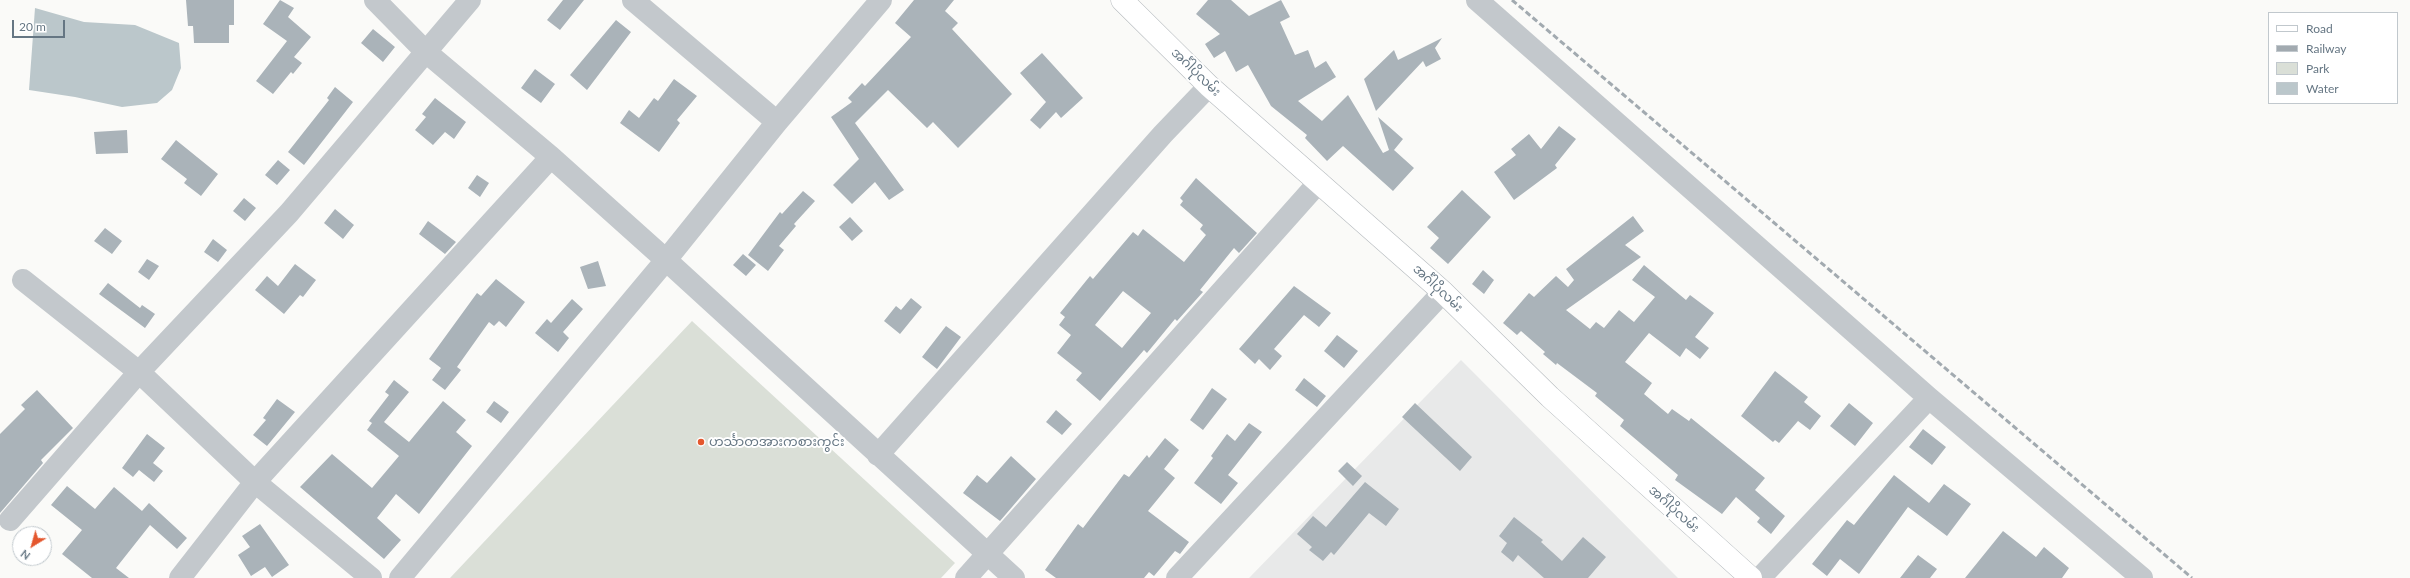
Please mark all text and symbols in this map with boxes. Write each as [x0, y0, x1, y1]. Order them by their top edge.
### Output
scale bar [14, 12, 67, 38]
legend [2268, 12, 2398, 104]
text: 20 m [19, 19, 46, 34]
text: Road [2306, 21, 2333, 36]
text: Railway [2306, 41, 2346, 56]
street label: အင်္ဂါပိုလမ်း [1168, 45, 1224, 99]
text: Park [2306, 61, 2329, 76]
text: Water [2306, 81, 2339, 96]
street label: အင်္ဂါပိုလမ်း [1410, 261, 1466, 315]
place label: ဟင်္သာတအားကစားကွင်း [709, 434, 844, 450]
marker: ဟင်္သာတအားကစားကွင်း [696, 437, 706, 447]
street label: အင်္ဂါပိုလမ်း [1645, 482, 1703, 536]
north arrow [12, 526, 52, 566]
text: N [18, 547, 32, 563]

